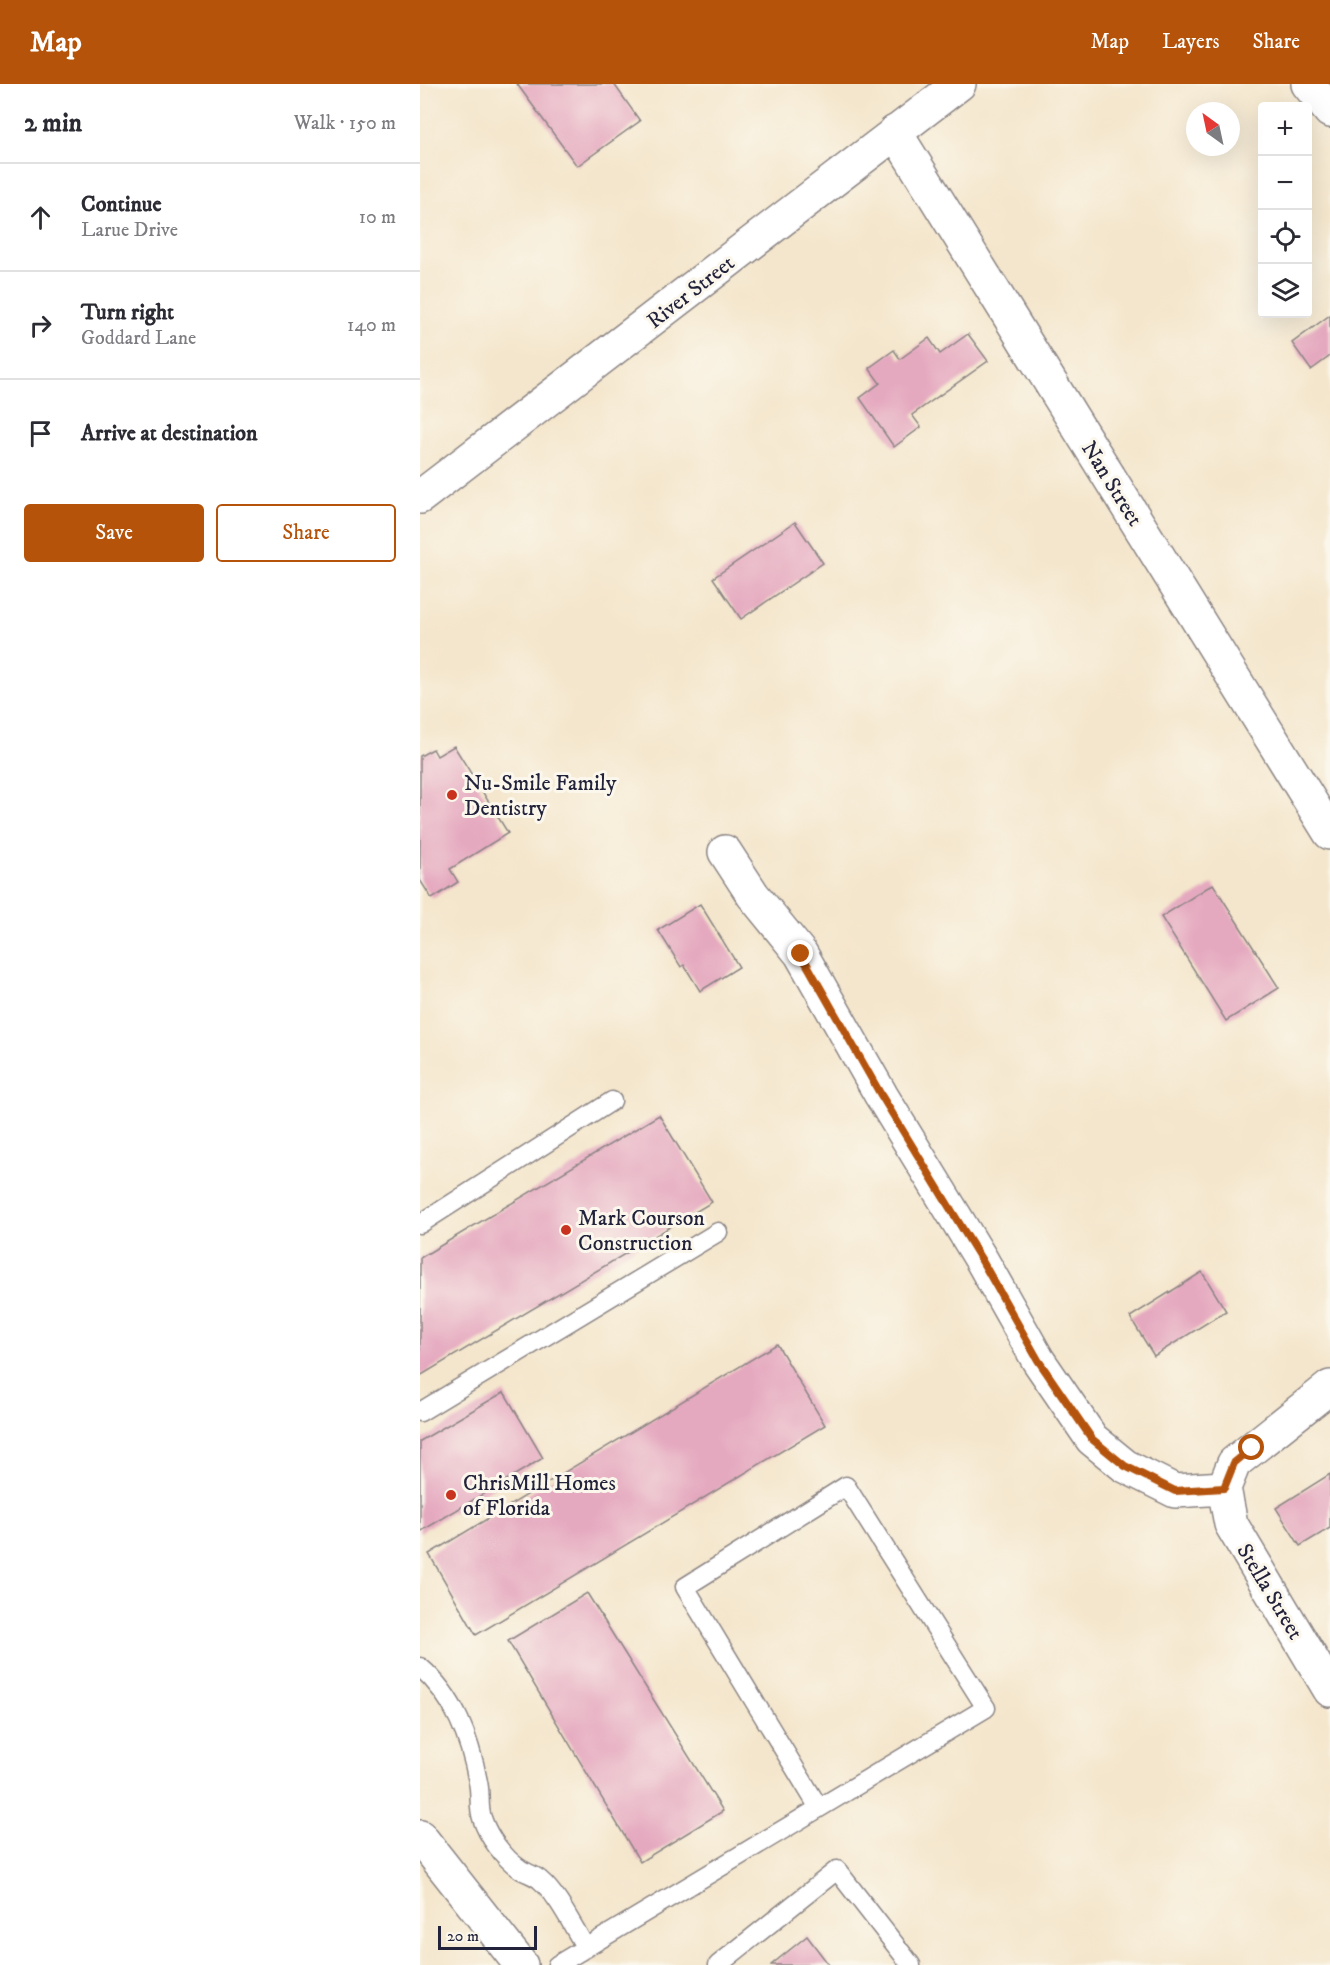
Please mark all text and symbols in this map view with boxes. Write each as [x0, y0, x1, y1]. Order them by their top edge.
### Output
text: Map [30, 25, 82, 60]
text: Map [1090, 29, 1129, 55]
text: Layers [1162, 29, 1220, 55]
text: Share [1253, 29, 1300, 55]
north arrow [1186, 102, 1240, 156]
map controls [1258, 102, 1312, 318]
button: + [1258, 102, 1312, 156]
text: 2 min [24, 107, 82, 140]
text: Walk · 150 m [294, 111, 396, 136]
button: − [1258, 156, 1312, 210]
text: Continue [81, 191, 162, 218]
icon: ahead [24, 201, 57, 234]
text: 10 m [359, 205, 396, 230]
button: locate [1258, 210, 1312, 264]
text: Larue Drive [81, 218, 178, 243]
street label: River Street [642, 250, 740, 335]
button: layers [1258, 264, 1312, 318]
text: Turn right [81, 299, 174, 326]
icon: right [24, 309, 57, 342]
text: 140 m [347, 313, 396, 338]
text: Goddard Lane [81, 326, 196, 351]
icon: arrive [24, 417, 57, 450]
text: Arrive at destination [81, 420, 258, 447]
street label: Nan Street [1075, 436, 1148, 531]
button: Save [24, 504, 204, 562]
button: Share [216, 504, 396, 562]
place label: Nu-Smile Family Dentistry [464, 770, 617, 822]
marker: Nu-Smile Family Dentistry [445, 788, 459, 802]
route end [787, 940, 813, 966]
place label: Mark Courson Construction [578, 1205, 705, 1257]
marker: Mark Courson Construction [559, 1223, 573, 1237]
route start [1238, 1434, 1264, 1460]
place label: ChrisMill Homes of Florida [463, 1470, 616, 1522]
marker: ChrisMill Homes of Florida [444, 1488, 458, 1502]
street label: Stella Street [1231, 1539, 1309, 1645]
scale bar [438, 1923, 537, 1950]
text: 20 m [447, 1926, 479, 1946]

